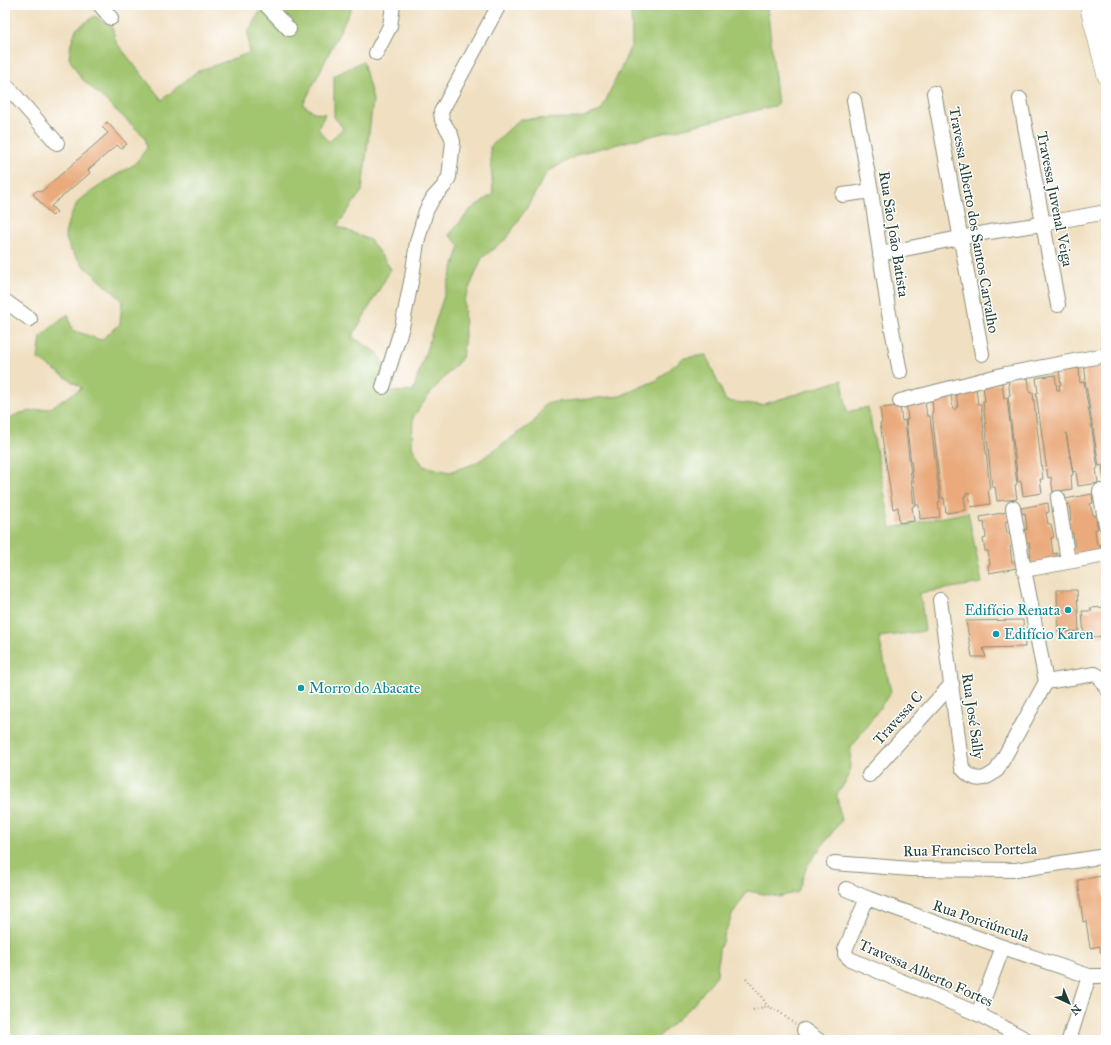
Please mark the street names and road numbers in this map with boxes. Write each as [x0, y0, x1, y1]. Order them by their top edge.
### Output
street label: Travessa Alberto dos Santos Carvalho [945, 105, 1003, 335]
street label: Travessa Juvenal Veiga [1032, 130, 1077, 269]
street label: Rua São João Batista [874, 170, 913, 299]
street label: Rua José Sally [957, 672, 988, 761]
street label: Travessa C [869, 688, 927, 748]
street label: Rua Francisco Portela [903, 840, 1038, 860]
street label: Rua Porciúncula [931, 896, 1032, 946]
street label: Travessa Alberto Fortes [856, 935, 996, 1011]

